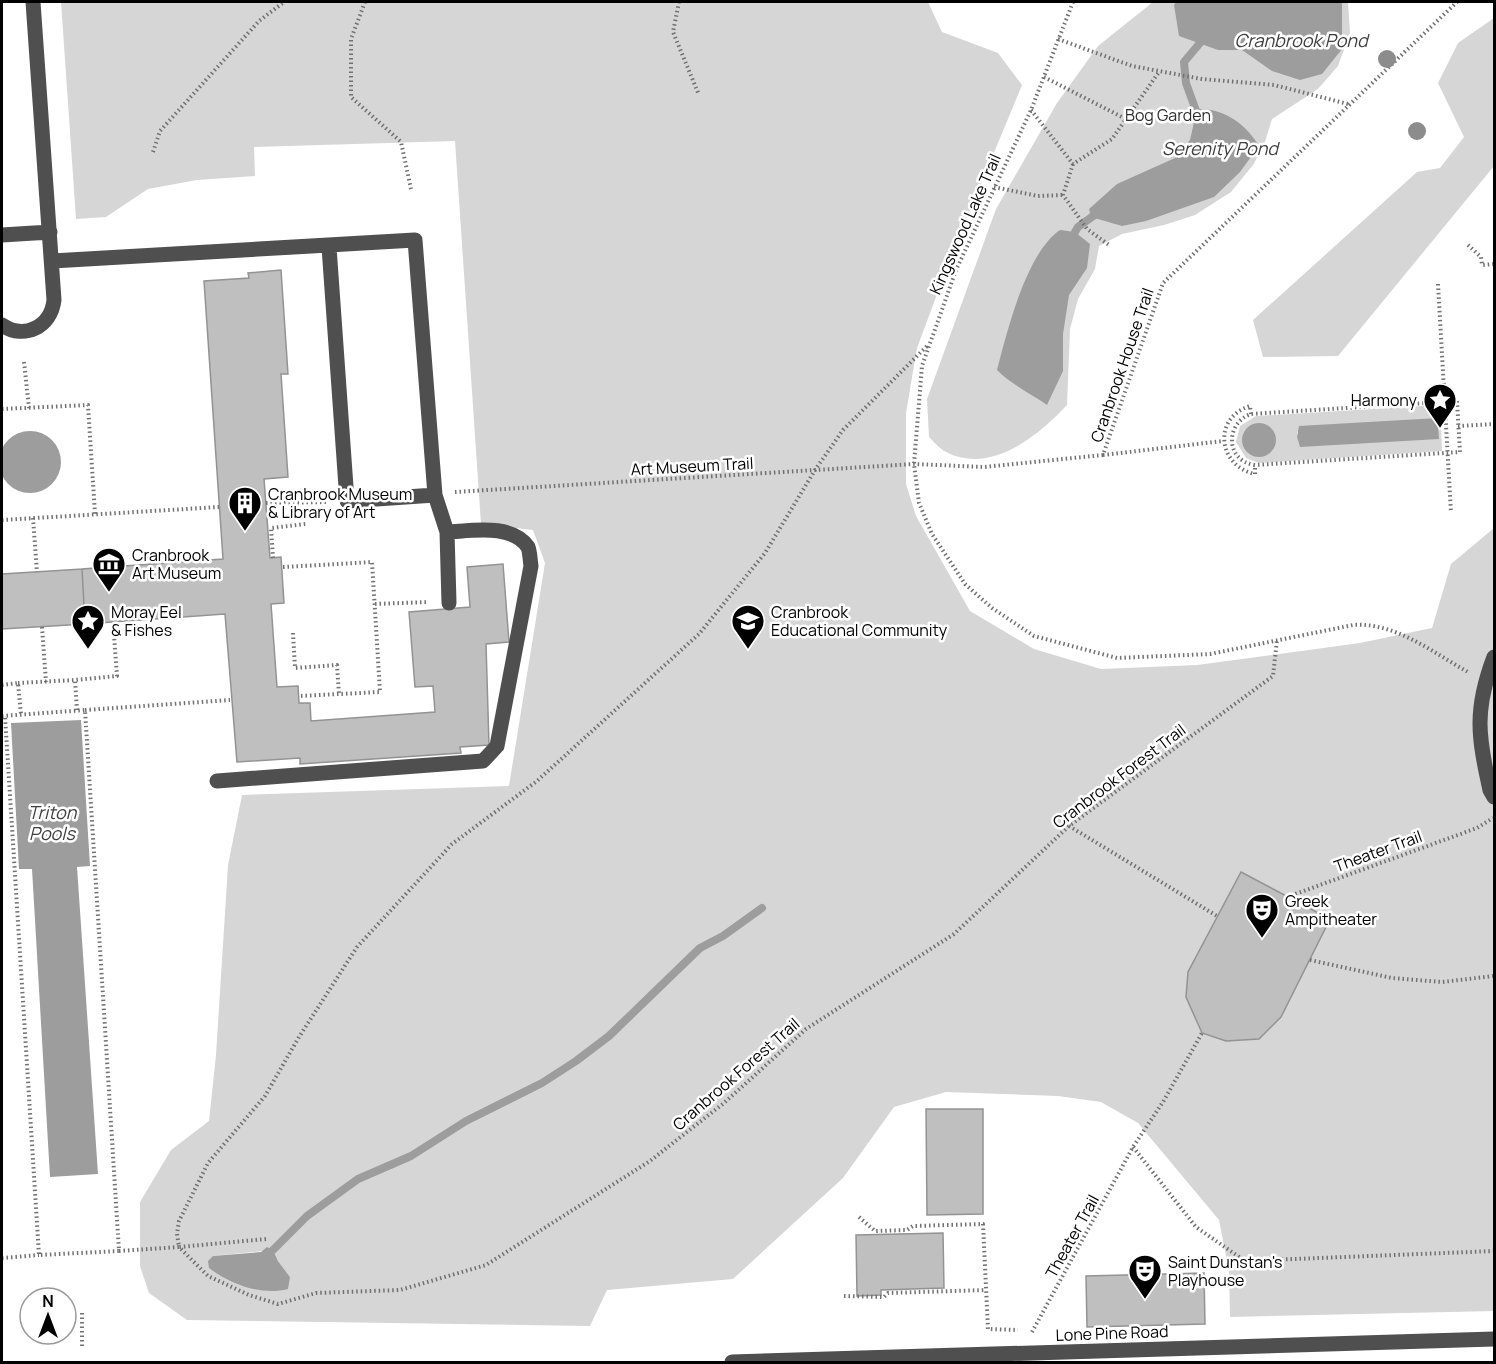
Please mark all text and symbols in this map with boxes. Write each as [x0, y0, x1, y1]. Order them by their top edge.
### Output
water label: Cranbrook Pond [1234, 28, 1370, 52]
park label: Bog Garden [1125, 104, 1211, 126]
water label: Serenity Pond [1162, 136, 1280, 160]
street label: Kingswood Lake Trail [924, 150, 1006, 298]
street label: Cranbrook House Trail [1085, 285, 1159, 445]
place icon: Harmony [1422, 382, 1458, 429]
place label: Harmony [1351, 389, 1418, 411]
street label: Art Museum Trail [630, 452, 754, 480]
place label: Cranbrook Museum & Library of Art [268, 483, 412, 523]
building icon: Cranbrook Museum & Library of Art [227, 485, 263, 532]
place label: Cranbrook Art Museum [132, 544, 221, 584]
museum icon: Cranbrook Art Museum [91, 546, 127, 593]
place label: Moray Eel & Fishes [111, 601, 182, 641]
place label: Cranbrook Educational Community [771, 601, 948, 641]
place icon: Moray Eel & Fishes [70, 603, 106, 650]
school or university icon: Cranbrook Educational Community [730, 603, 766, 650]
street label: Cranbrook Forest Trail [1048, 719, 1190, 833]
water label: Triton Pools [28, 800, 78, 845]
street label: Theater Trail [1331, 825, 1425, 877]
place label: Greek Ampitheater [1285, 890, 1377, 930]
theatre icon: Greek Ampitheater [1244, 892, 1280, 939]
street label: Cranbrook Forest Trail [668, 1013, 804, 1135]
street label: Theater Trail [1040, 1190, 1104, 1282]
place label: Saint Dunstan's Playhouse [1168, 1251, 1282, 1291]
theatre icon: Saint Dunstan's Playhouse [1127, 1253, 1163, 1300]
north arrow [18, 1286, 78, 1346]
text: N [42, 1290, 54, 1312]
street label: Lone Pine Road [1055, 1320, 1169, 1346]

